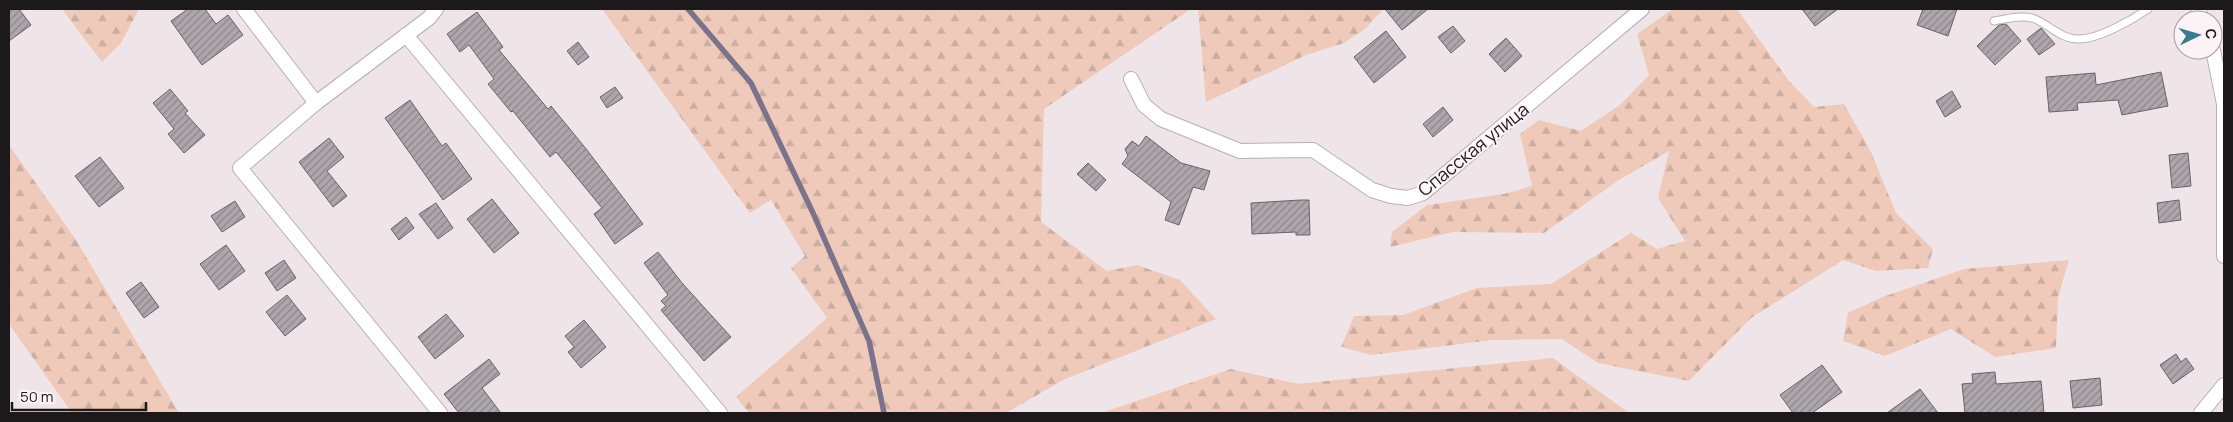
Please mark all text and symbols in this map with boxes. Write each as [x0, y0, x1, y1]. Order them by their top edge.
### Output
north arrow [2173, 10, 2223, 60]
text: С [2202, 28, 2221, 40]
street label: Спасская улица [1413, 97, 1533, 201]
scale bar [12, 380, 146, 412]
text: 50 m [20, 386, 54, 407]

